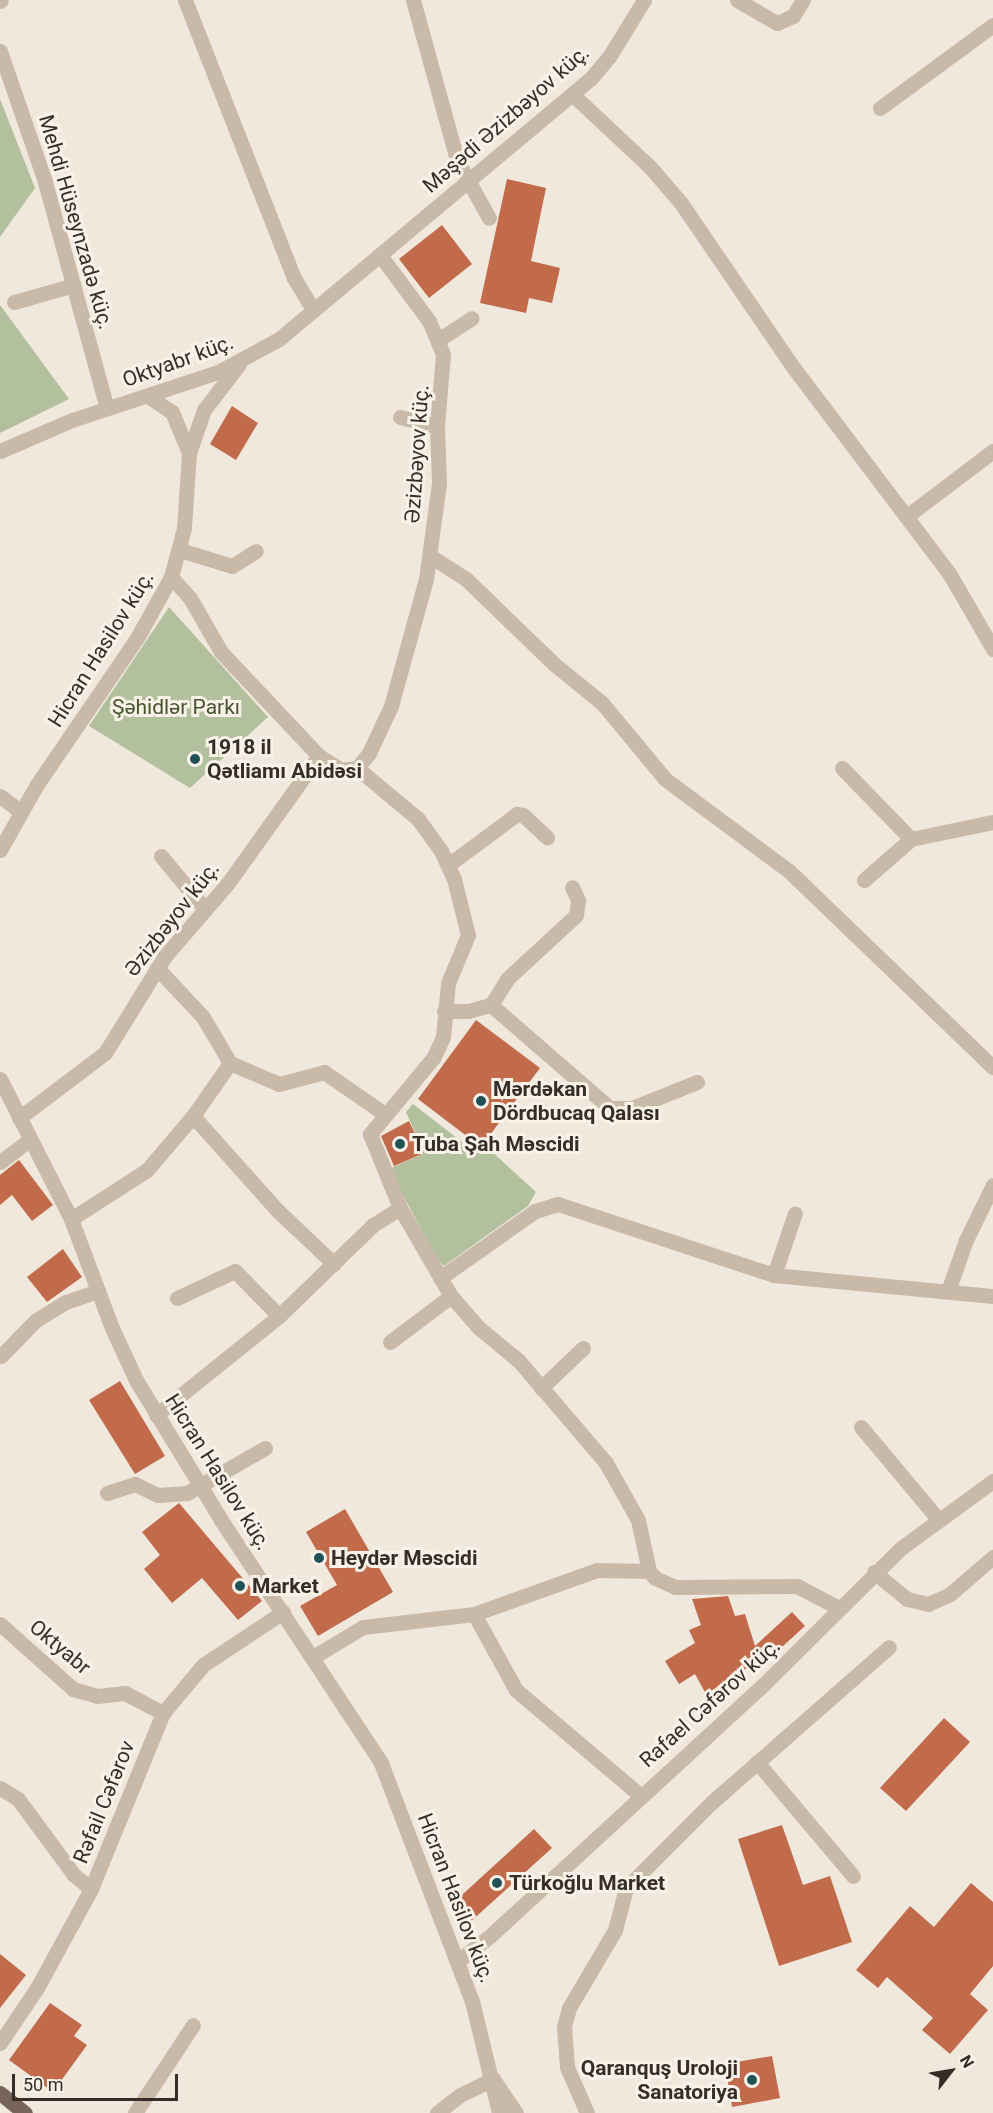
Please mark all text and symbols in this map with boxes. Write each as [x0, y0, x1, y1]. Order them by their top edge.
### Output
street label: Məşədi Əzizbəyov küç. [418, 40, 594, 198]
street label: Mehdi Hüseynzadə küç. [33, 112, 119, 332]
street label: Oktyabr küç. [119, 329, 237, 393]
street label: Əzizbəyov küç. [400, 384, 434, 524]
street label: Hicran Hasilov küç. [43, 566, 159, 732]
park label: Şəhidlər Parkı [112, 694, 240, 720]
place label: 1918 il Qətliamı Abidəsi [207, 734, 362, 784]
marker: 1918 il Qətliamı Abidəsi [188, 752, 202, 766]
street label: Əzizbəyov küç. [119, 857, 225, 981]
place label: Mərdəkan Dördbucaq Qalası [493, 1076, 660, 1126]
marker: Mərdəkan Dördbucaq Qalası [474, 1094, 488, 1108]
place label: Tuba Şah Məscidi [412, 1131, 580, 1157]
marker: Tuba Şah Məscidi [393, 1137, 407, 1151]
street label: Hicran Hasilov küç. [160, 1389, 276, 1555]
place label: Heydər Məscidi [331, 1545, 477, 1571]
marker: Heydər Məscidi [312, 1551, 326, 1565]
place label: Market [252, 1573, 319, 1599]
marker: Market [233, 1579, 247, 1593]
street label: Oktyabr [24, 1614, 96, 1680]
street label: Rafael Cəfərov küç. [634, 1633, 786, 1773]
street label: Rəfail Cəfərov [68, 1737, 140, 1867]
street label: Hicran Hasilov küç. [412, 1810, 500, 1986]
place label: Türkoğlu Market [509, 1870, 665, 1896]
marker: Türkoğlu Market [490, 1876, 504, 1890]
north arrow [921, 2041, 981, 2101]
text: N [956, 2052, 978, 2071]
place label: Qaranquş Uroloji Sanatoriya [581, 2055, 738, 2105]
scale bar [15, 2062, 182, 2100]
marker: Qaranquş Uroloji Sanatoriya [743, 2071, 761, 2089]
text: 50 m [23, 2074, 63, 2095]

